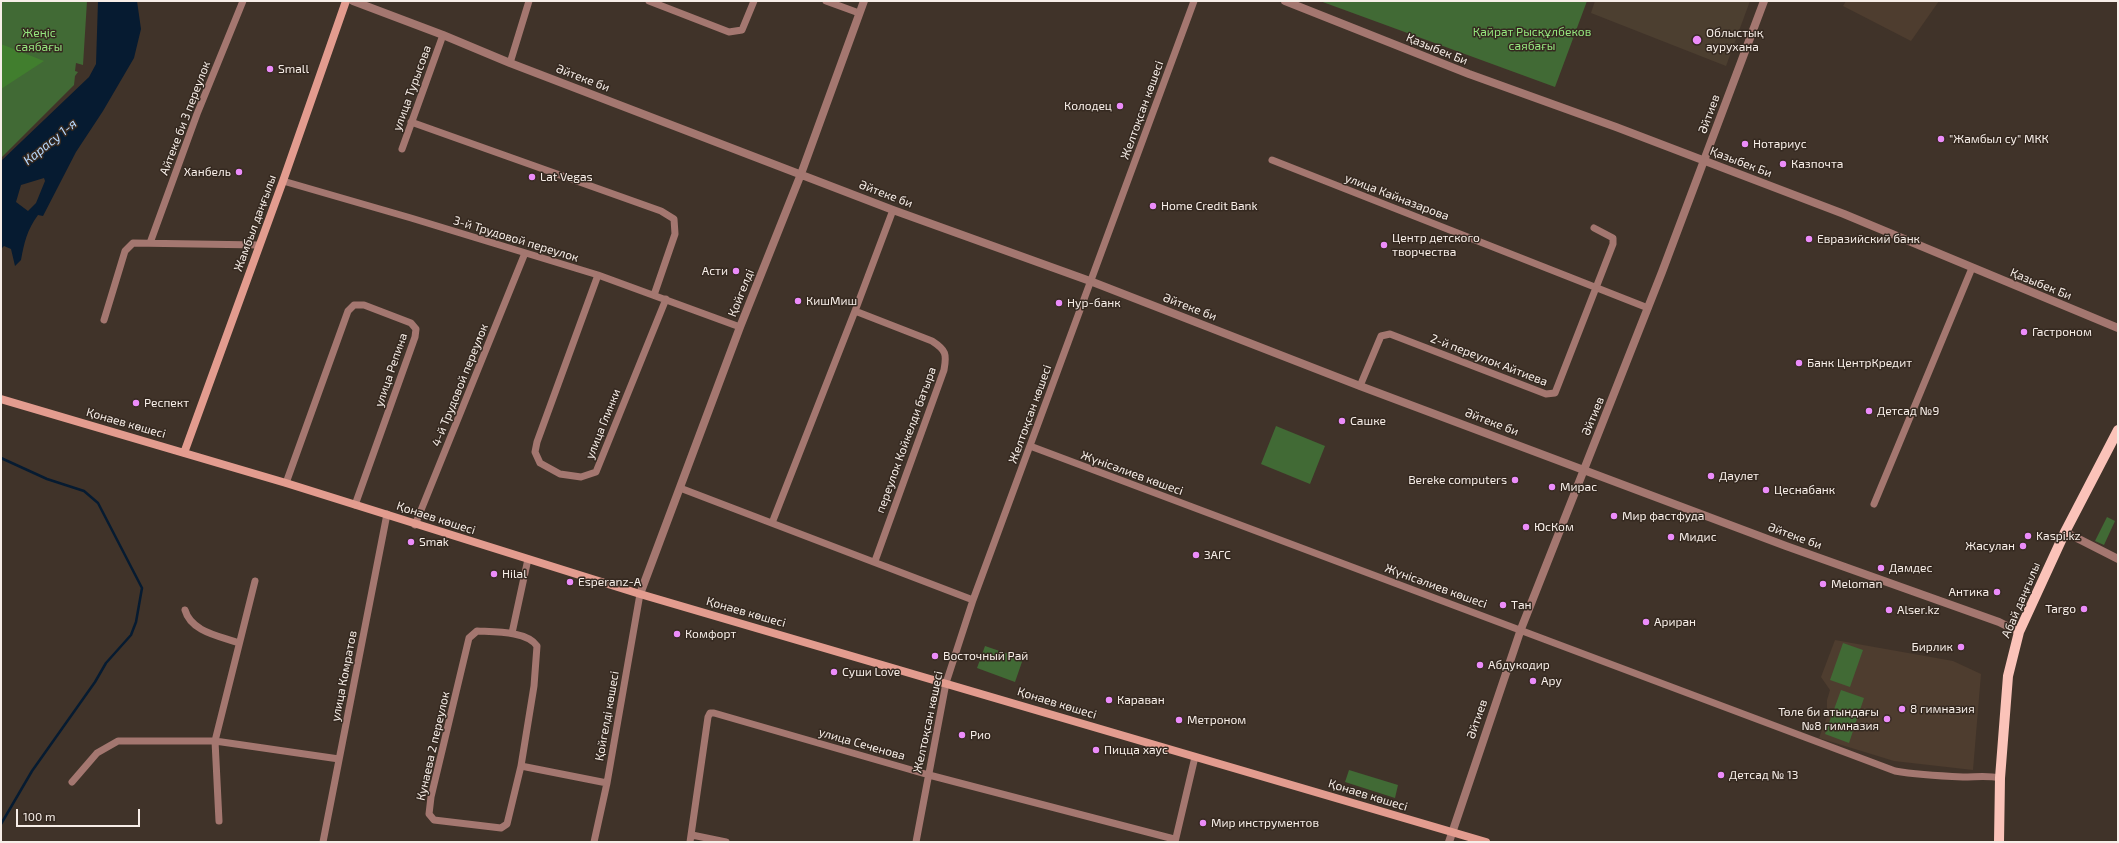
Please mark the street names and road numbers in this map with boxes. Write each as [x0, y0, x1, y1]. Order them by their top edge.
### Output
street label: Қазыбек Би [1404, 30, 1470, 68]
street label: улица Турысова [390, 43, 434, 133]
street label: Айтеке би 3 переулок [157, 59, 213, 177]
street label: Желтоқсан көшесі [1117, 59, 1167, 161]
street label: Әйтеке би [554, 61, 612, 95]
street label: Әйтиев [1695, 93, 1723, 135]
street label: Қазыбек Би [1708, 144, 1774, 180]
street label: улица Кайназарова [1343, 171, 1451, 223]
street label: Жамбыл даңғылы [231, 173, 279, 273]
street label: Әйтеке би [857, 177, 915, 211]
street label: 3-й Трудовой переулок [452, 213, 580, 265]
street label: Қазыбек Би [2008, 265, 2074, 303]
street label: Қойгелді [725, 267, 757, 319]
street label: Әйтеке би [1161, 290, 1219, 324]
street label: 4-й Трудовой переулок [429, 322, 491, 448]
street label: улица Репина [372, 331, 410, 409]
street label: 2-й переулок Айтиева [1428, 331, 1550, 389]
street label: Желтоқсан көшесі [1005, 363, 1055, 465]
street label: переулок Койкелди батыра [873, 365, 939, 515]
street label: улица Глинки [582, 387, 624, 461]
street label: Әйтиев [1579, 395, 1607, 437]
street label: Қонаев көшесі [85, 405, 167, 441]
street label: Әйтеке би [1463, 405, 1521, 439]
street label: Жүнісәлиев көшесі [1079, 448, 1185, 498]
street label: Қонаев көшесі [395, 498, 477, 538]
street label: Әйтеке би [1766, 520, 1824, 552]
street label: Абай даңғылы [1999, 560, 2043, 640]
street label: Жүнісәлиев көшесі [1383, 561, 1489, 611]
street label: Қонаев көшесі [705, 594, 787, 630]
street label: улица Комратов [328, 629, 360, 723]
street label: Қойгелді көшесі [592, 670, 622, 762]
street label: Желтоқсан көшесі [910, 670, 946, 774]
street label: Қонаев көшесі [1016, 684, 1098, 722]
street label: Кунаева 2 переулок [413, 690, 453, 802]
street label: Әйтиев [1464, 698, 1490, 740]
street label: улица Сеченова [817, 725, 907, 763]
street label: Қонаев көшесі [1327, 776, 1409, 814]

